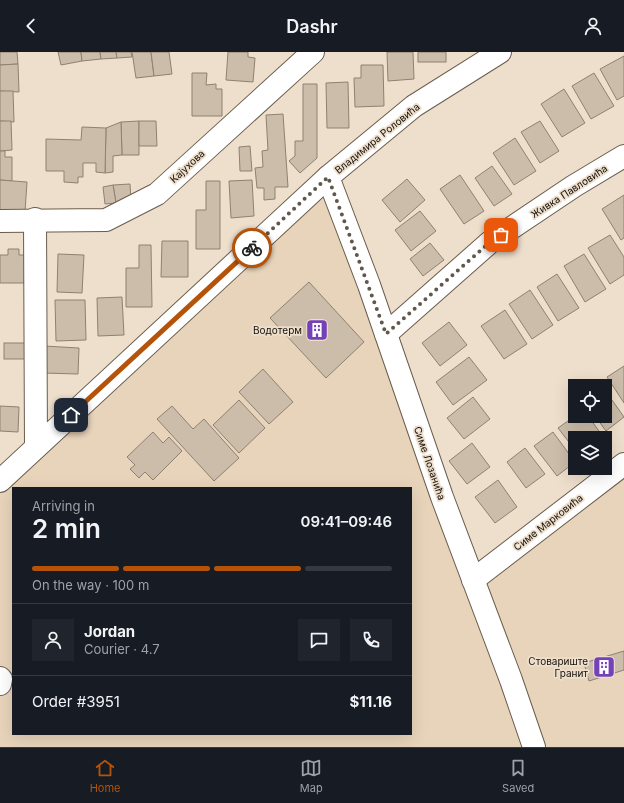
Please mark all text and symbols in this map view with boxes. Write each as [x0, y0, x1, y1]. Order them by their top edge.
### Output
icon: back [20, 15, 42, 37]
icon: person [582, 15, 604, 37]
text: Dashr [286, 16, 338, 37]
street label: Владимира Роловића [332, 100, 422, 176]
street label: Кајухова [167, 147, 207, 185]
street label: Живка Павловића [529, 162, 609, 220]
pin [484, 218, 518, 252]
icon: bag [490, 224, 512, 246]
courier [232, 228, 272, 268]
icon: bike [241, 237, 263, 259]
building icon: Водотерм [304, 317, 330, 343]
place label: Водотерм [253, 324, 302, 336]
map controls [568, 379, 612, 475]
button: locate [568, 379, 612, 423]
pin [54, 398, 88, 432]
icon: home [60, 404, 82, 426]
street label: Симе Лозанића [412, 425, 448, 501]
button: layers [568, 431, 612, 475]
street label: Симе Марковића [511, 491, 585, 553]
text: Arriving in [32, 498, 95, 514]
text: 09:41–09:46 [301, 512, 392, 531]
text: 2 min [32, 513, 101, 544]
text: On the way · 100 m [32, 577, 149, 593]
button: person [32, 619, 74, 661]
button: chat [298, 619, 340, 661]
button: phone [350, 619, 392, 661]
text: Jordan [84, 622, 135, 641]
text: Courier · 4.7 [84, 641, 160, 657]
building icon: Стовариште Гранит [591, 654, 617, 680]
place label: Стовариште Гранит [528, 655, 588, 679]
text: Order #3951 [32, 692, 120, 711]
text: $11.16 [349, 692, 392, 711]
tab: Home [90, 757, 121, 795]
tab: Map [300, 757, 323, 795]
tab: Saved [502, 757, 534, 795]

